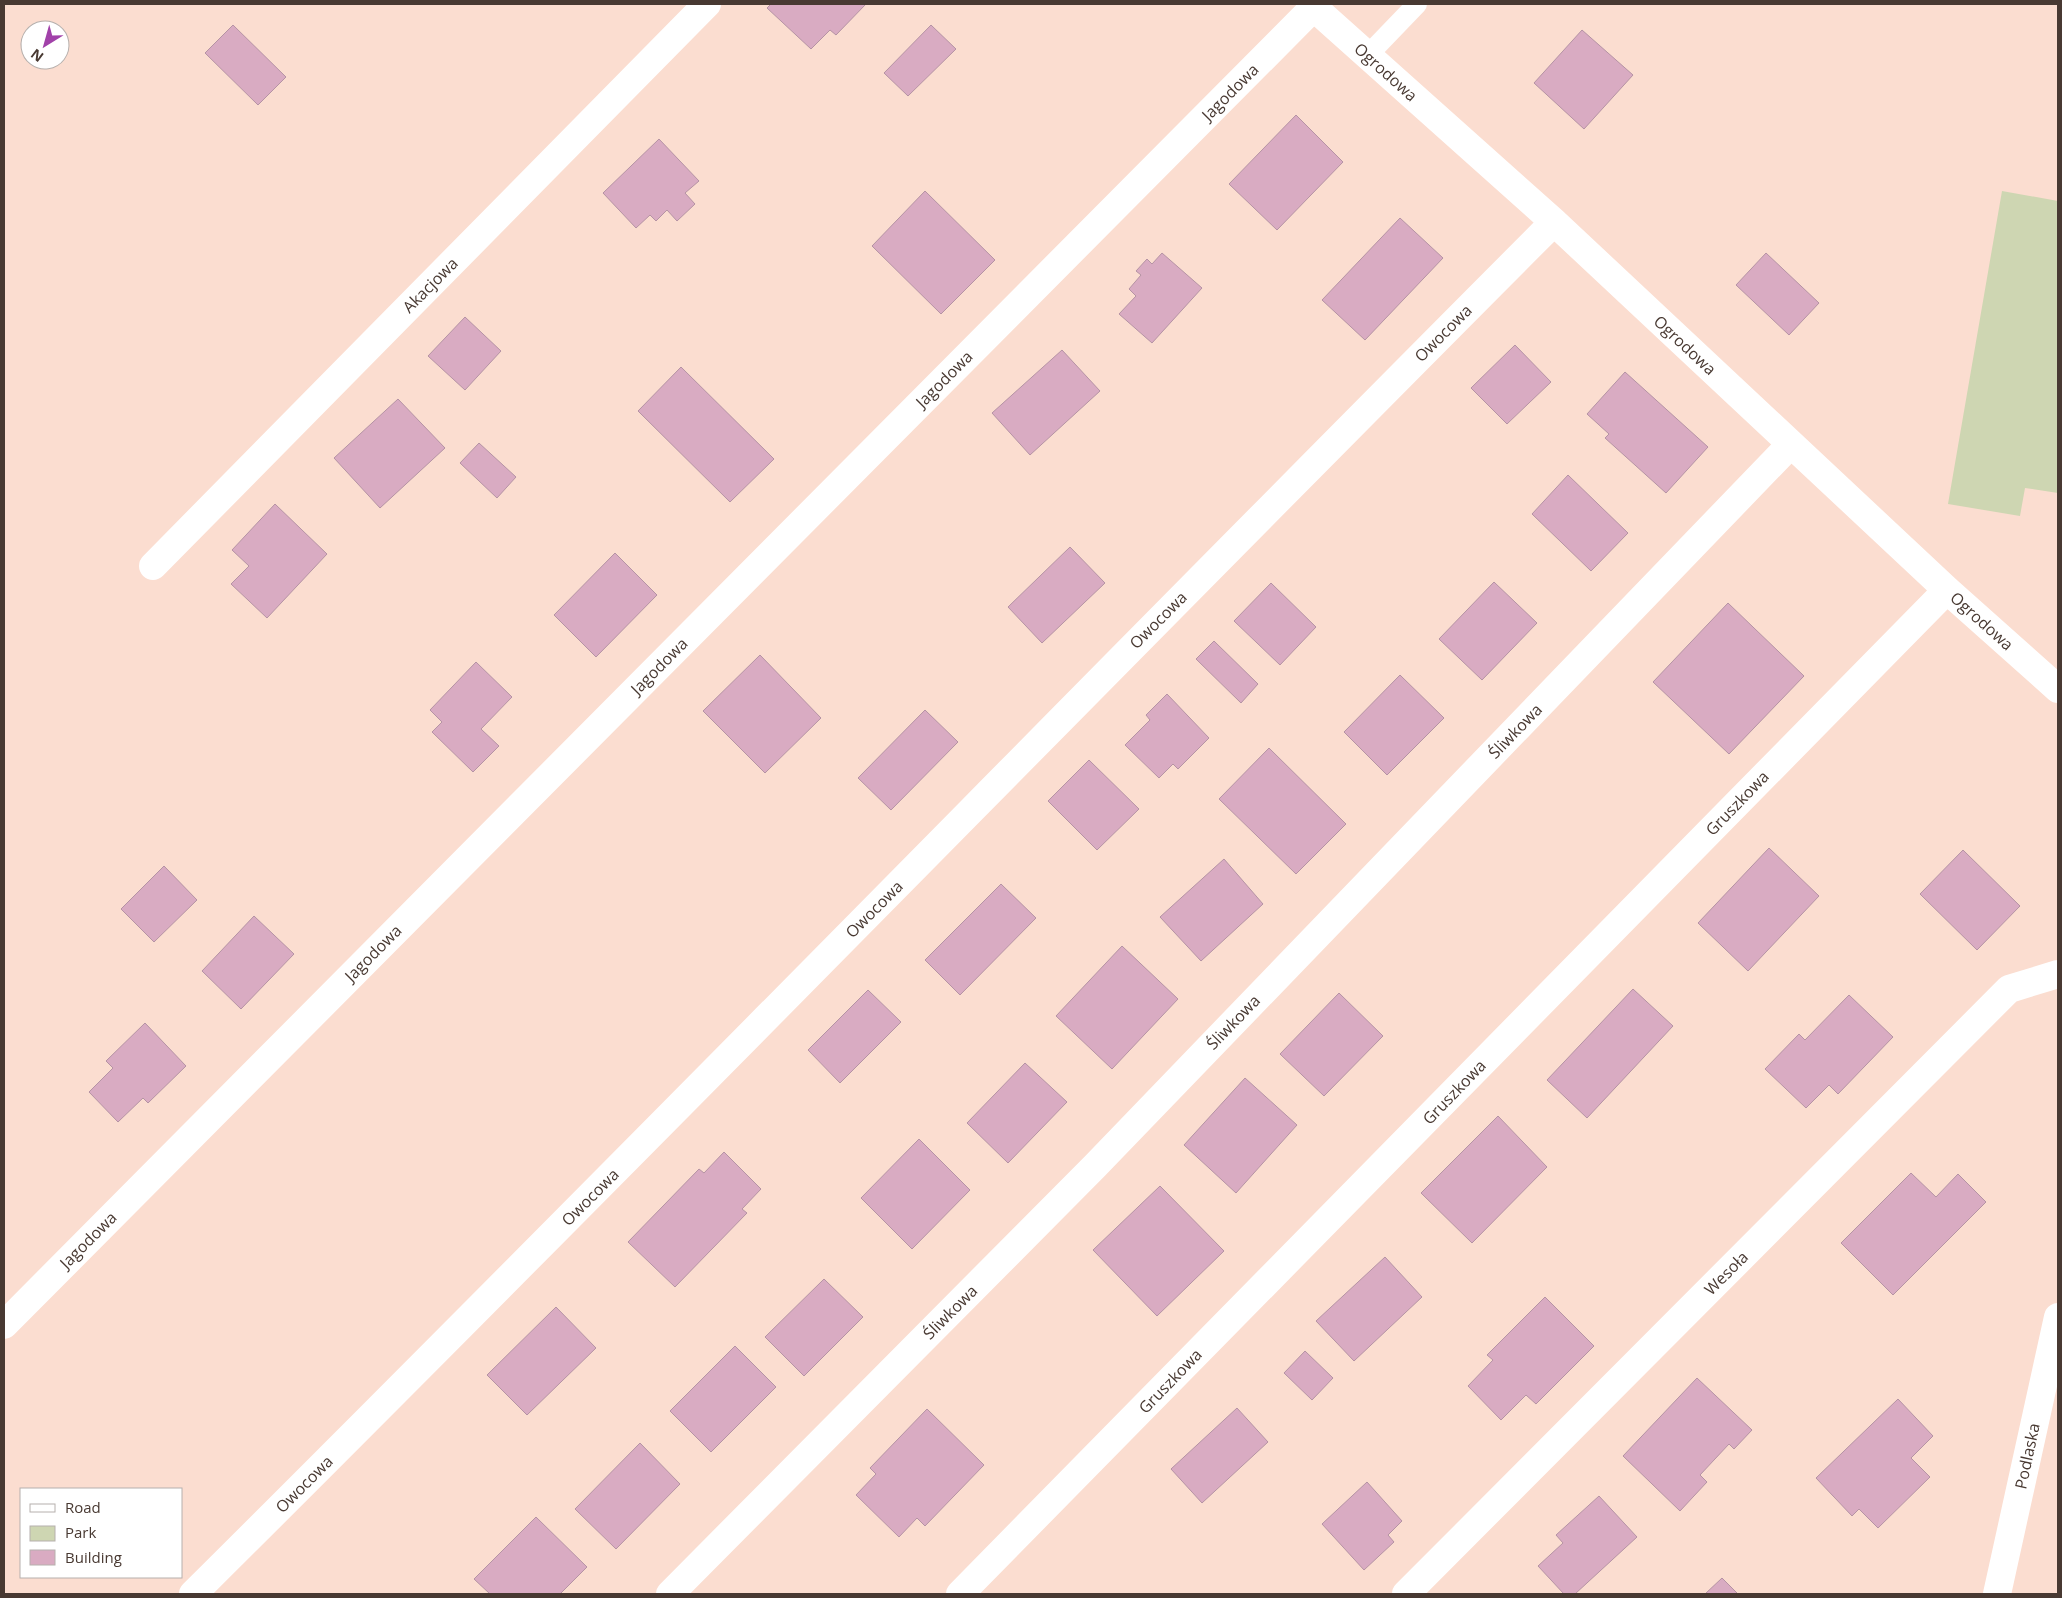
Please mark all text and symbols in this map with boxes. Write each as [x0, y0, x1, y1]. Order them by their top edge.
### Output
north arrow [20, 20, 70, 70]
street label: Ogrodowa [1350, 38, 1422, 106]
text: N [27, 45, 47, 67]
street label: Jagodowa [1195, 59, 1263, 127]
street label: Akacjowa [397, 252, 463, 318]
street label: Owocowa [1409, 299, 1477, 367]
street label: Ogrodowa [1649, 310, 1721, 380]
street label: Jagodowa [909, 346, 977, 414]
street label: Owocowa [1124, 586, 1192, 654]
street label: Ogrodowa [1946, 587, 2018, 655]
street label: Jagodowa [624, 633, 692, 701]
street label: Śliwkowa [1483, 699, 1547, 763]
street label: Gruszkowa [1700, 766, 1774, 840]
street label: Owocowa [840, 875, 908, 943]
street label: Jagodowa [338, 920, 406, 988]
street label: Śliwkowa [1201, 990, 1265, 1054]
street label: Gruszkowa [1417, 1055, 1491, 1129]
street label: Owocowa [556, 1163, 624, 1231]
street label: Jagodowa [53, 1207, 121, 1275]
street label: Wesoła [1699, 1246, 1753, 1300]
street label: Śliwkowa [918, 1280, 982, 1344]
street label: Gruszkowa [1133, 1344, 1207, 1418]
street label: Podlaska [2009, 1421, 2045, 1491]
street label: Owocowa [270, 1450, 338, 1518]
legend [20, 1488, 182, 1578]
text: Road [65, 1497, 101, 1517]
text: Park [65, 1522, 96, 1542]
text: Building [65, 1547, 122, 1567]

